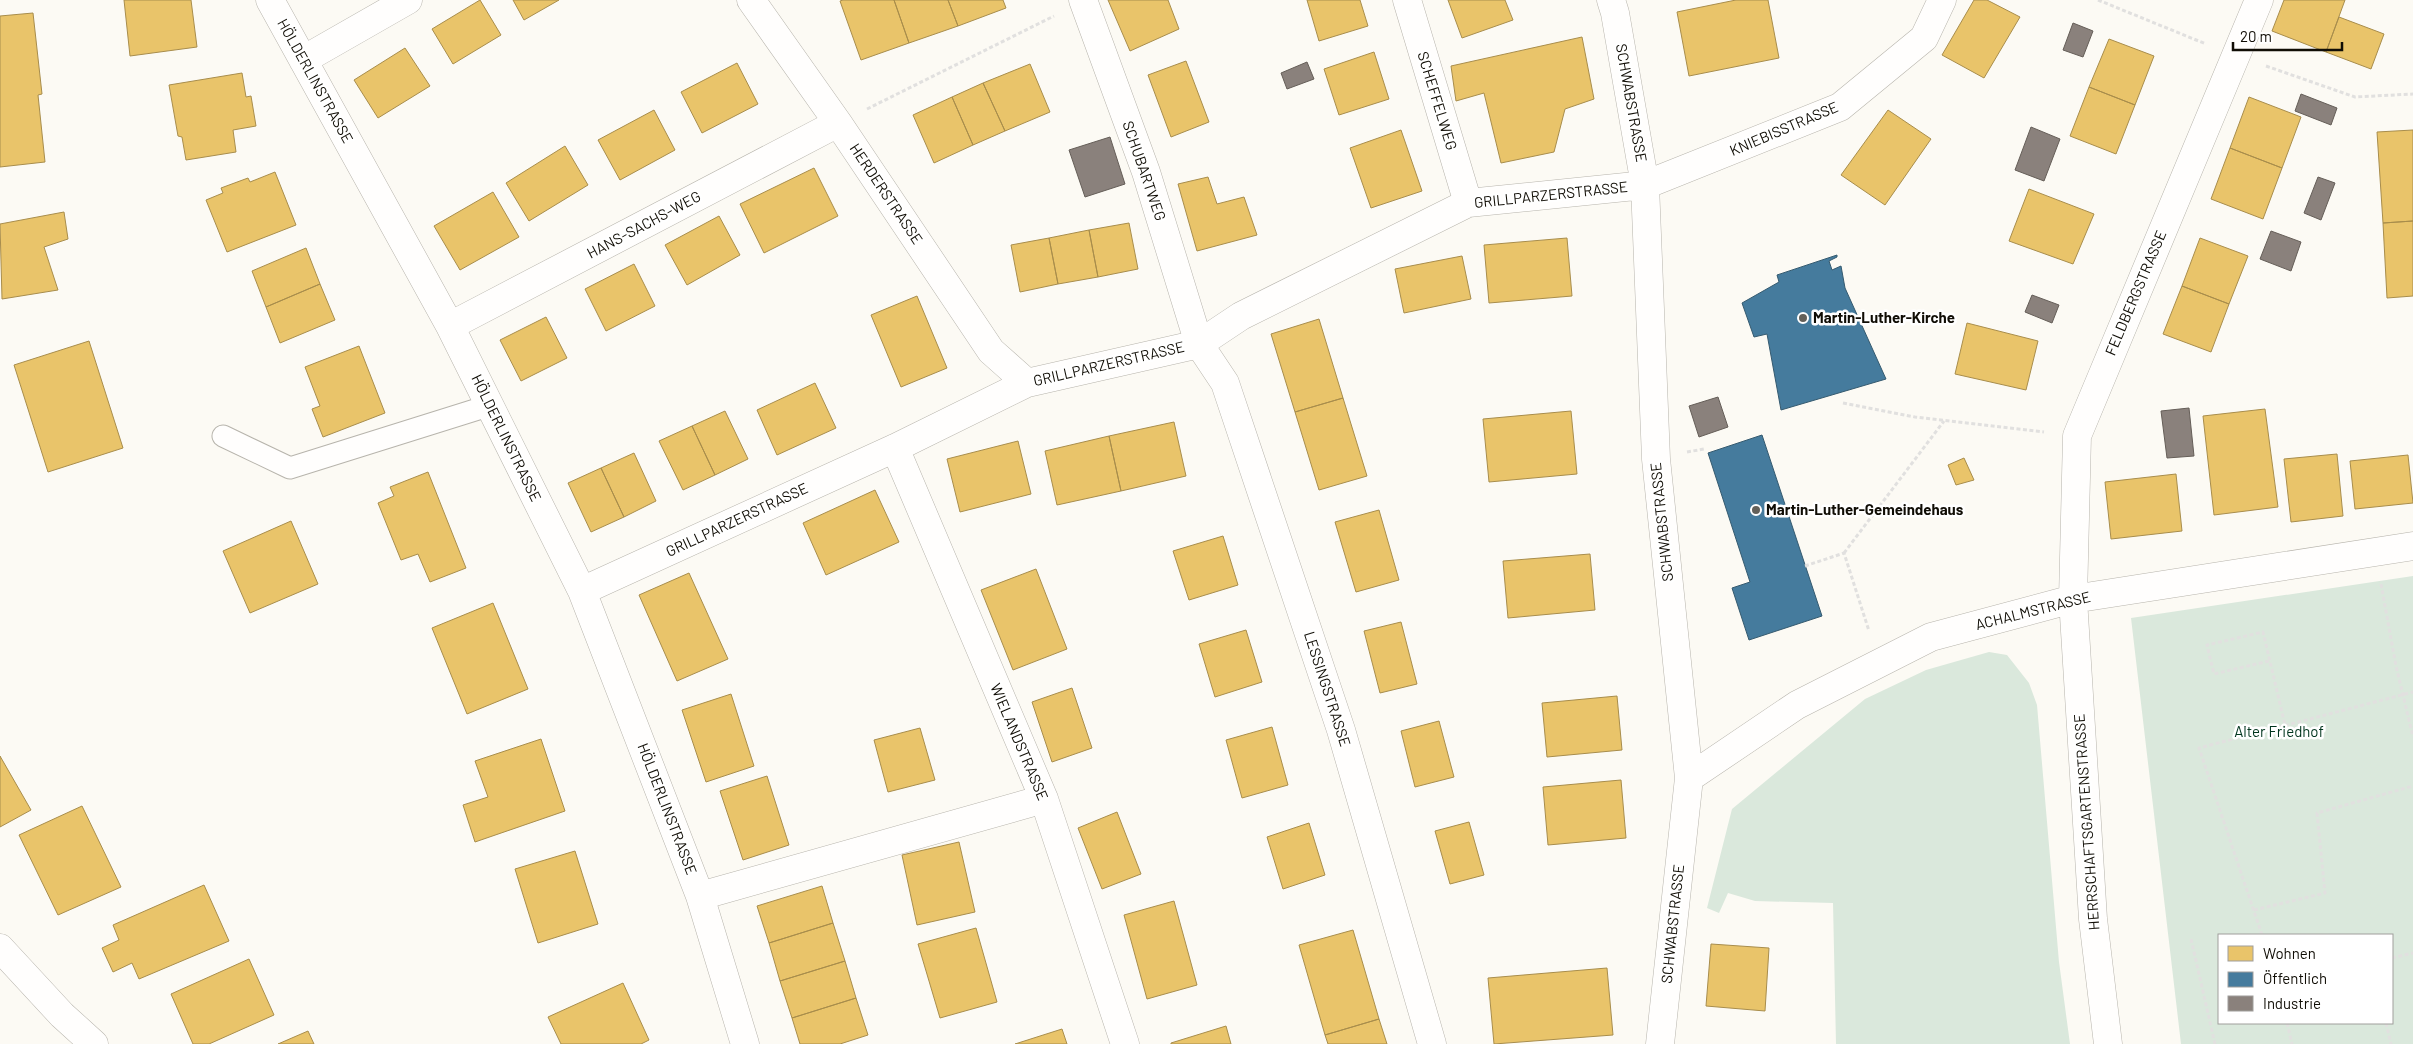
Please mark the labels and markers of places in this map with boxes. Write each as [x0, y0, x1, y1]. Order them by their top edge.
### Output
place label: Martin-Luther-Kirche [1813, 308, 1955, 326]
marker: Martin-Luther-Kirche [1797, 312, 1809, 324]
place label: Martin-Luther-Gemeindehaus [1766, 500, 1964, 518]
marker: Martin-Luther-Gemeindehaus [1750, 504, 1762, 516]

